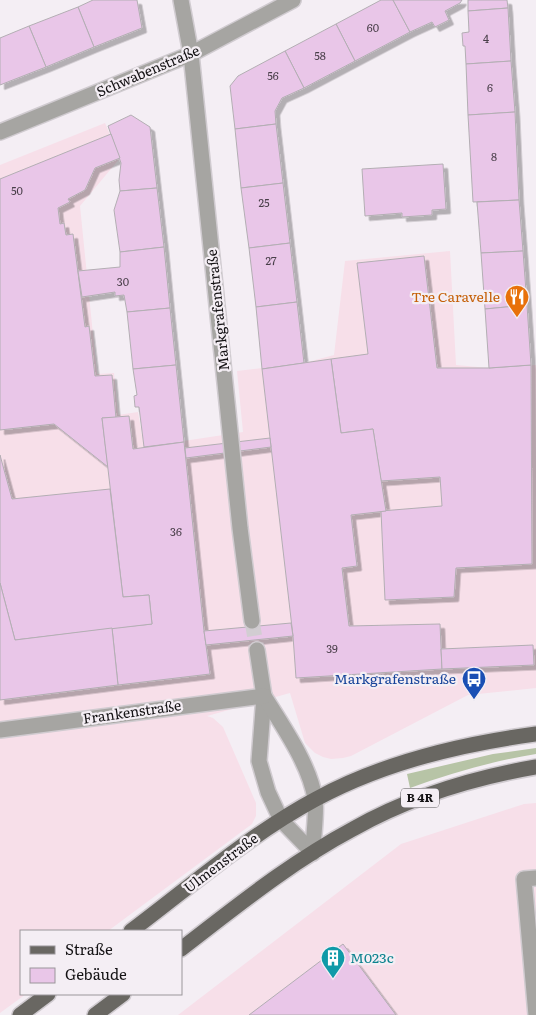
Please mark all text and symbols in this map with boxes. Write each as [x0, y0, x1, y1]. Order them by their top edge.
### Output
house number: 60 [367, 19, 379, 35]
house number: 4 [483, 30, 489, 46]
street label: Schwabenstraße [93, 39, 202, 101]
house number: 58 [314, 47, 326, 63]
house number: 56 [267, 67, 279, 83]
house number: 6 [487, 79, 493, 95]
house number: 8 [491, 148, 497, 164]
house number: 50 [11, 182, 23, 198]
house number: 25 [258, 194, 270, 210]
street label: Markgrafenstraße [201, 248, 233, 372]
house number: 27 [265, 252, 277, 268]
house number: 30 [117, 273, 129, 289]
restaurant icon: Tre Caravelle [504, 284, 530, 318]
place label: Tre Caravelle [411, 286, 500, 306]
house number: 36 [170, 523, 182, 539]
house number: 39 [326, 640, 338, 656]
bus stop icon: Markgrafenstraße [461, 666, 487, 700]
place label: Markgrafenstraße [334, 668, 456, 688]
street label: Frankenstraße [82, 694, 182, 728]
road number: B 4R [401, 788, 439, 808]
street label: Ulmenstraße [179, 828, 262, 897]
legend [20, 930, 182, 995]
text: Straße [65, 937, 113, 960]
building icon: M023c [320, 945, 346, 979]
place label: M023c [350, 947, 394, 967]
text: Gebäude [65, 962, 127, 985]

